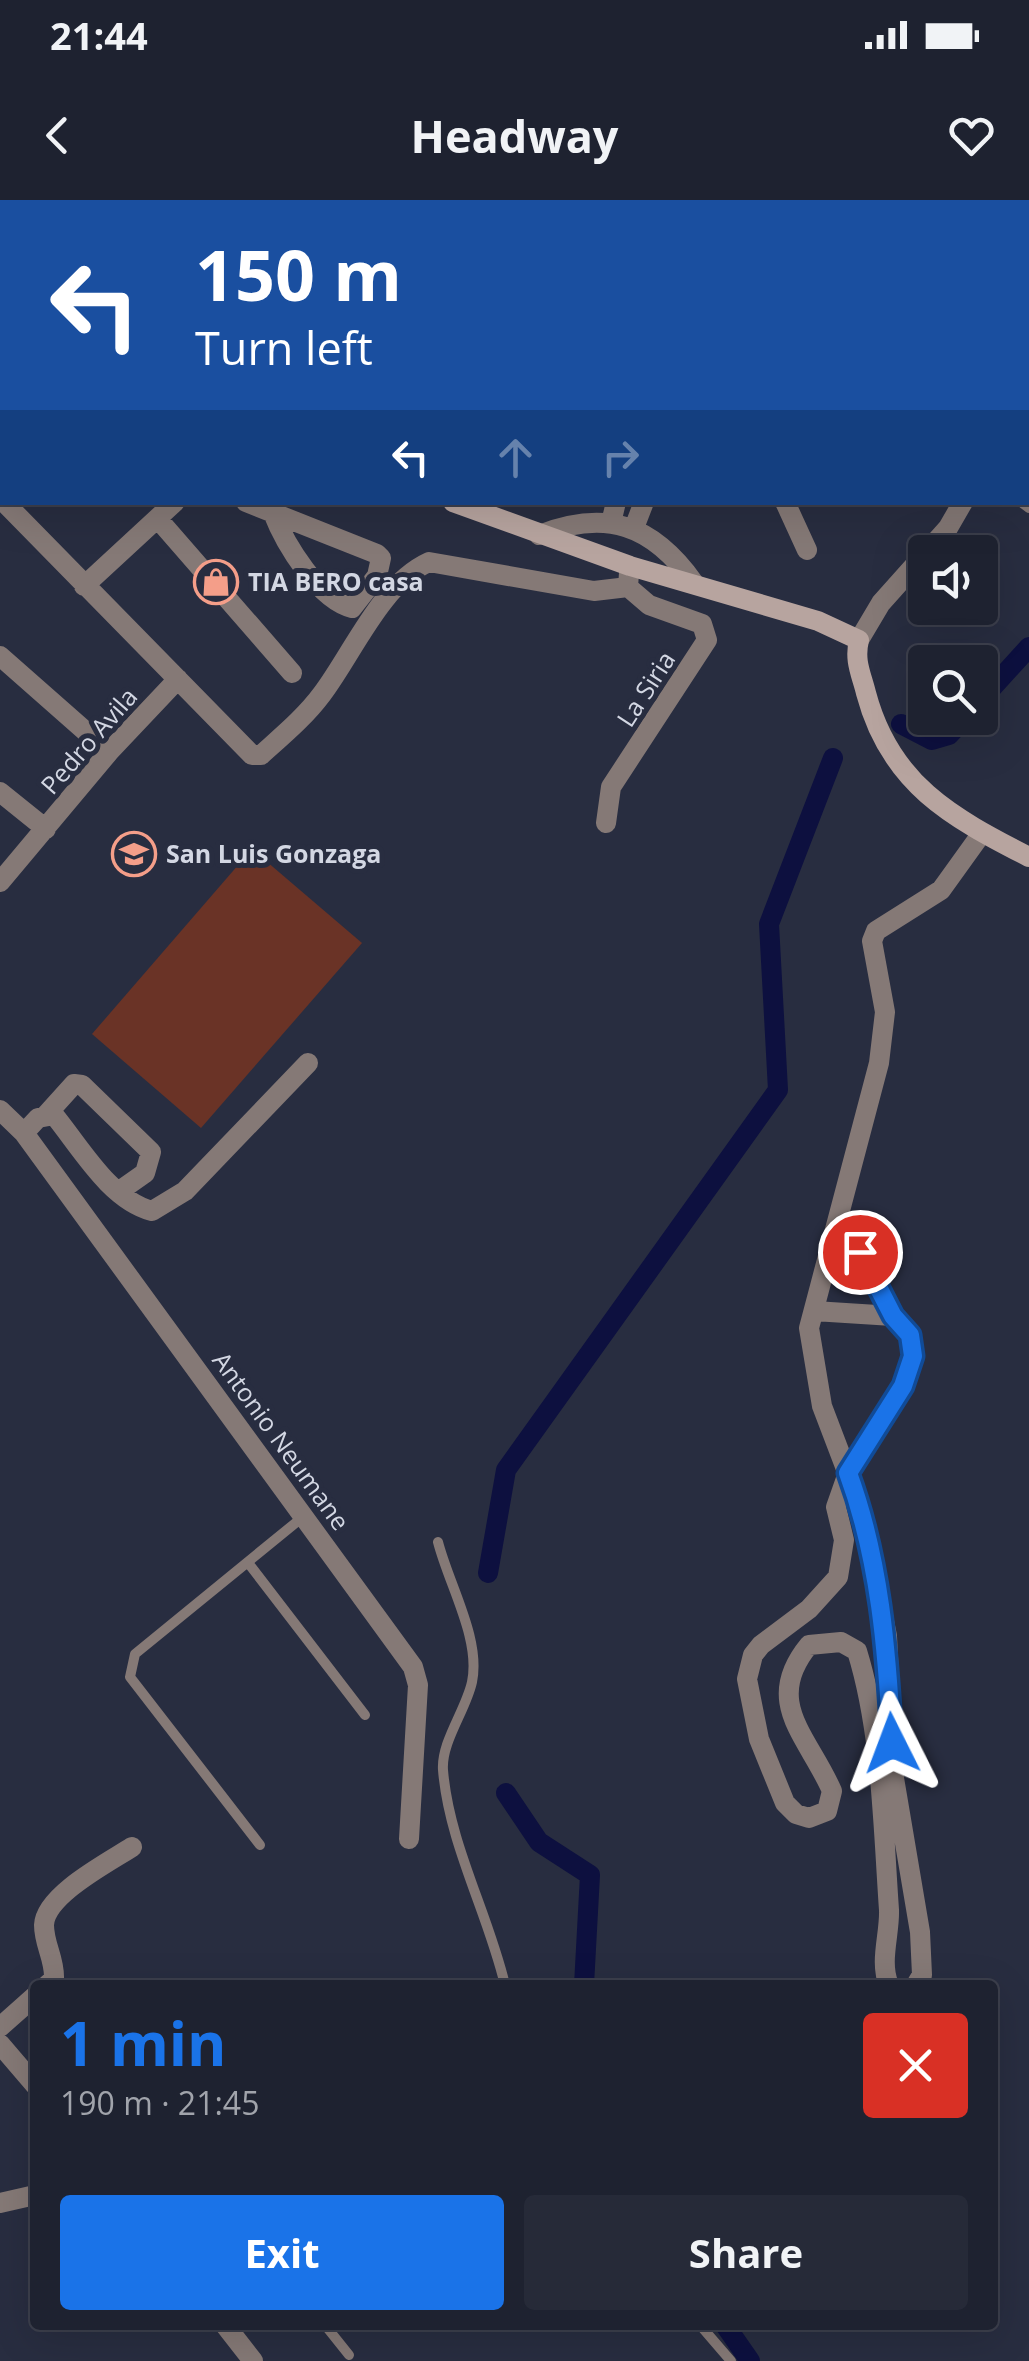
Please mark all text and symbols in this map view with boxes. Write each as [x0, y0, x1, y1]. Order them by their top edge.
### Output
text: 21:44 [50, 9, 148, 61]
text: Headway [411, 105, 618, 166]
icon: back [30, 108, 85, 163]
icon: heart [944, 108, 999, 163]
text: 150 m [195, 226, 402, 322]
icon: left [30, 240, 160, 370]
text: Turn left [195, 317, 373, 378]
icon: left [383, 430, 438, 485]
icon: ahead [488, 430, 543, 485]
icon: right [593, 430, 648, 485]
map controls [908, 535, 998, 735]
button: sound [908, 535, 998, 625]
shop icon: TIA BERO casa [193, 559, 239, 605]
place label: TIA BERO casa [248, 564, 424, 598]
street label: La Siria [608, 644, 682, 733]
button: search [908, 645, 998, 735]
street label: Pedro Avila [32, 680, 144, 801]
school or university icon: San Luis Gonzaga [111, 831, 157, 877]
place label: San Luis Gonzaga [166, 836, 381, 870]
pin [818, 1210, 903, 1295]
icon: arrive [833, 1225, 888, 1280]
street label: Antonio Neumane [205, 1344, 358, 1537]
position arrow [840, 1691, 944, 1795]
text: 1 min [60, 2002, 227, 2084]
button: close [863, 2013, 968, 2118]
text: 190 m · 21:45 [60, 2081, 259, 2124]
button: Exit [60, 2195, 504, 2310]
button: Share [524, 2195, 968, 2310]

